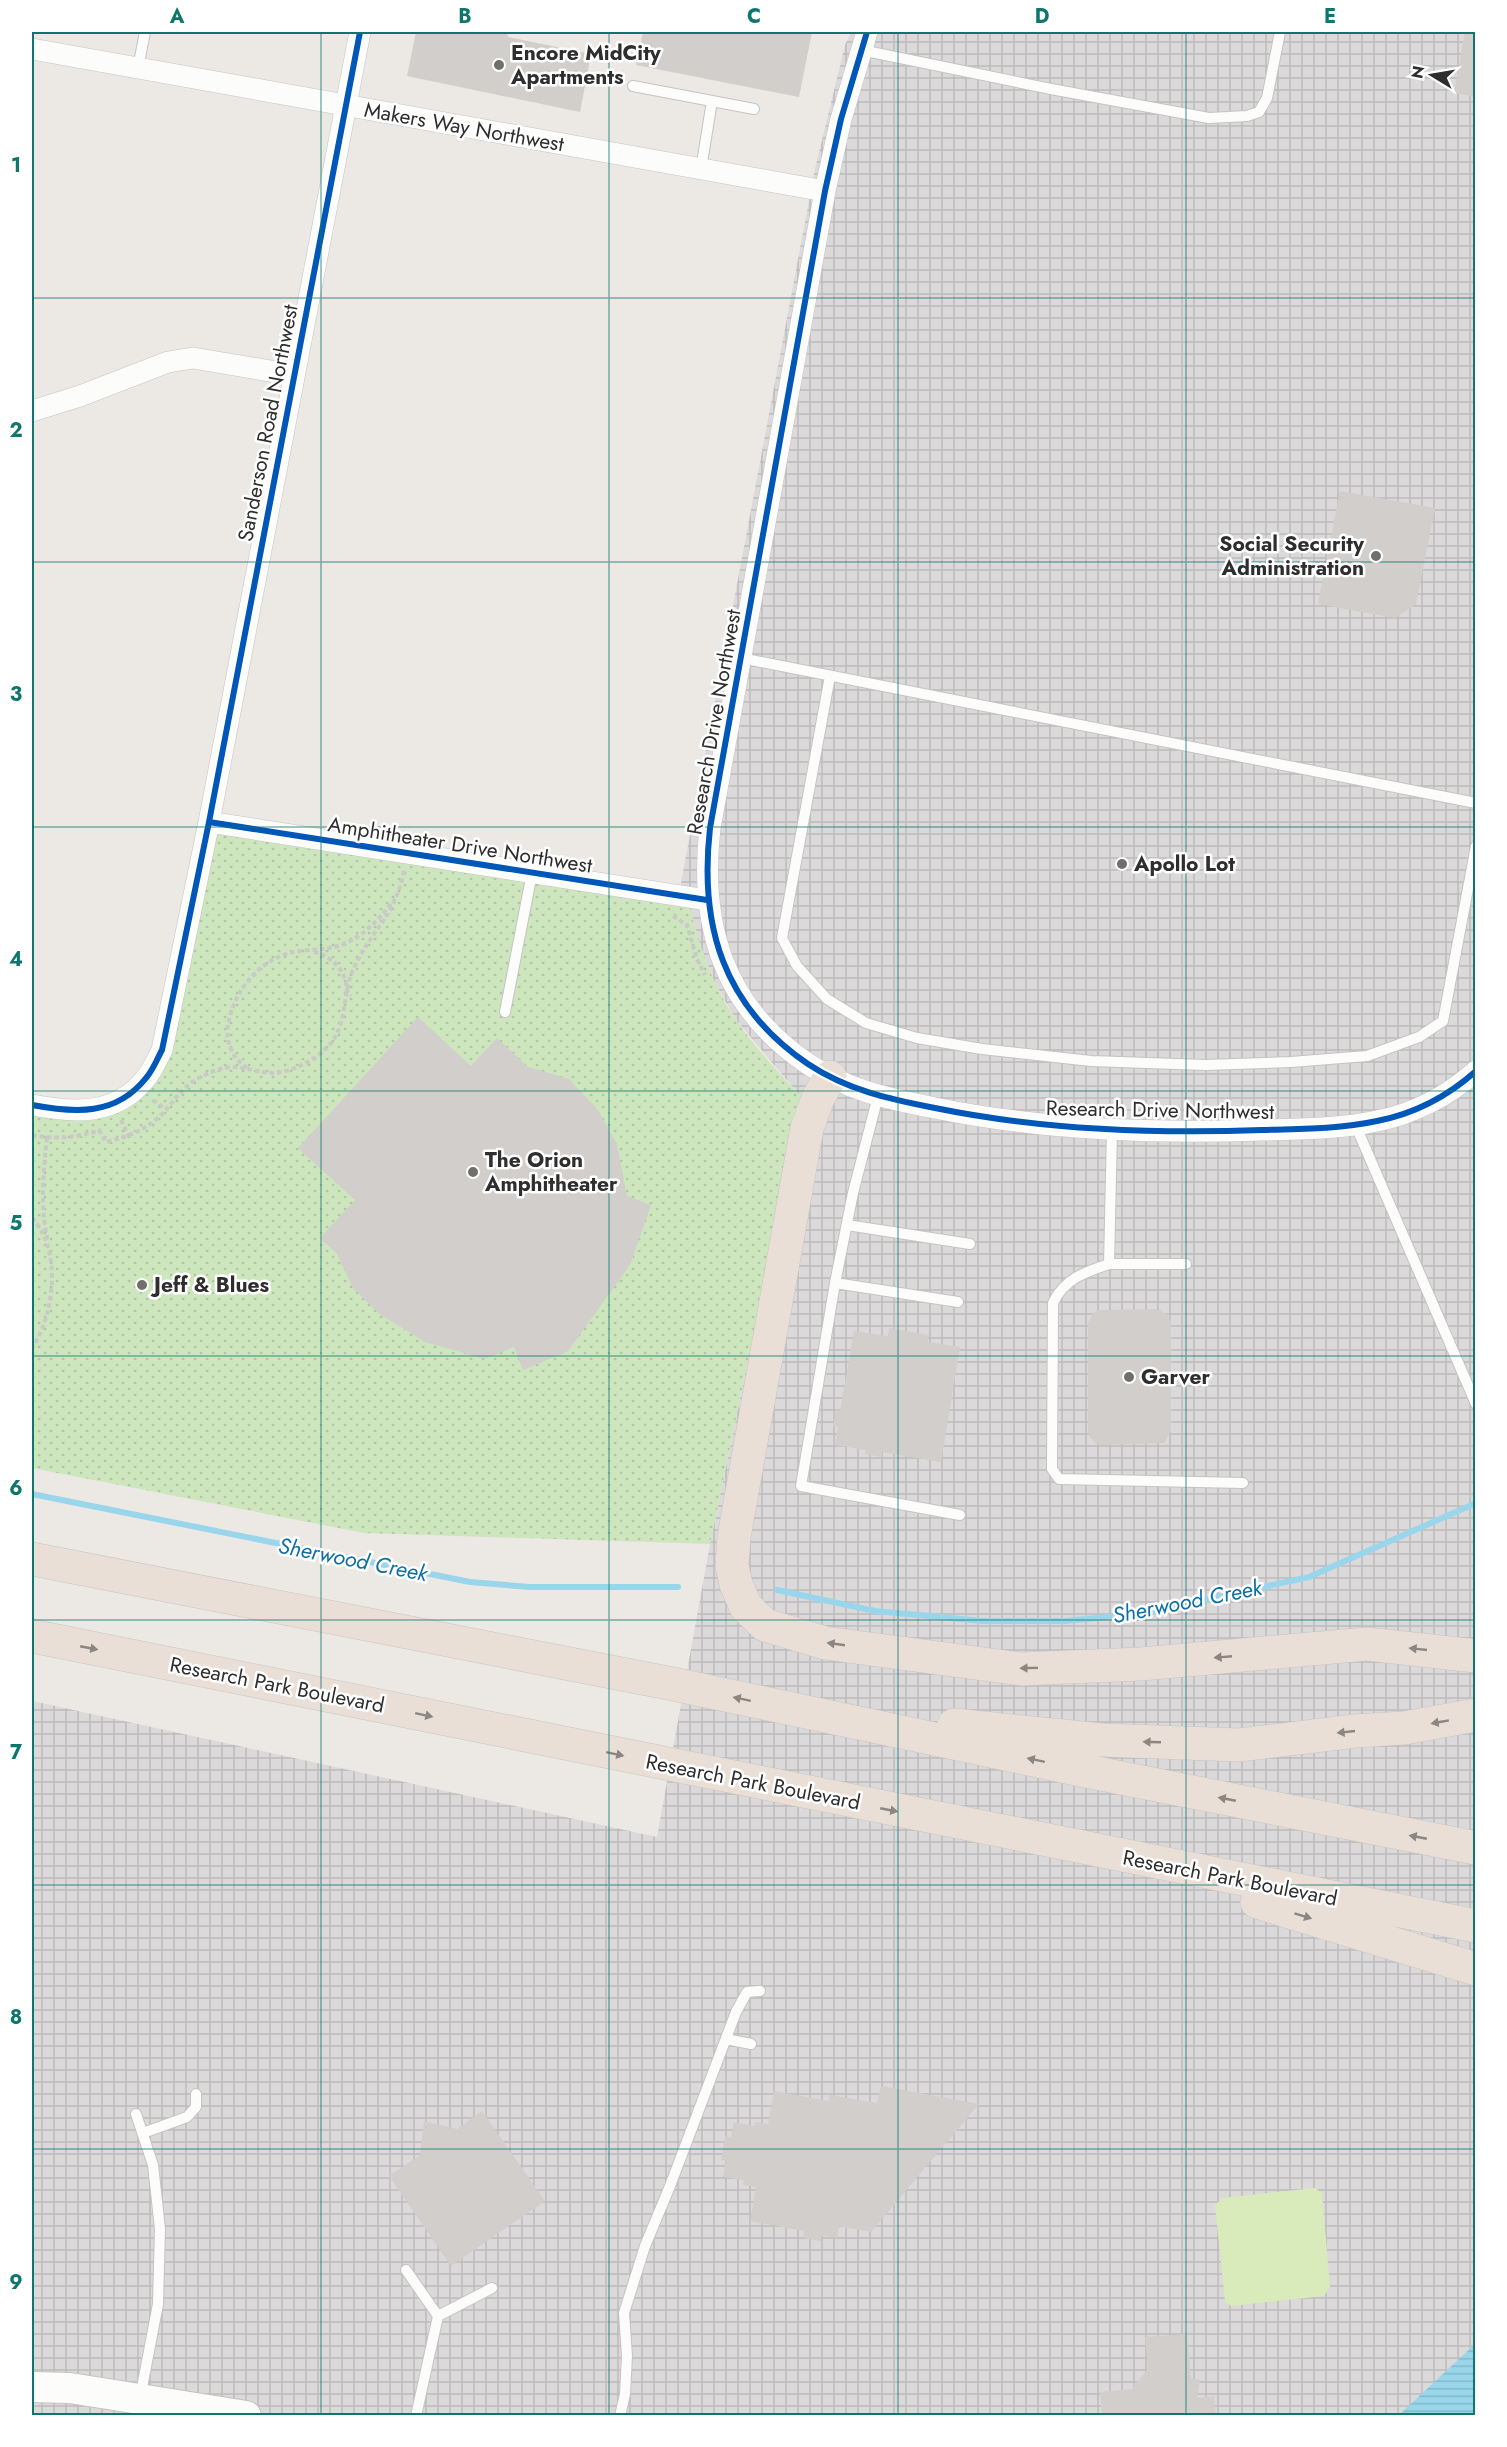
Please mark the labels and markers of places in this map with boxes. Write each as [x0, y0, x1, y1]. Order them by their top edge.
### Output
place label: Encore MidCity Apartments [510, 38, 662, 92]
marker: Encore MidCity Apartments [492, 58, 506, 72]
place label: Social Security Administration [1219, 529, 1365, 583]
marker: Social Security Administration [1369, 549, 1383, 563]
place label: Apollo Lot [1133, 849, 1235, 879]
marker: Apollo Lot [1115, 857, 1129, 871]
place label: The Orion Amphitheater [484, 1145, 618, 1199]
marker: The Orion Amphitheater [466, 1165, 480, 1179]
place label: Jeff & Blues [150, 1270, 270, 1300]
marker: Jeff & Blues [135, 1278, 149, 1292]
place label: Garver [1141, 1362, 1210, 1392]
marker: Garver [1122, 1370, 1136, 1384]

